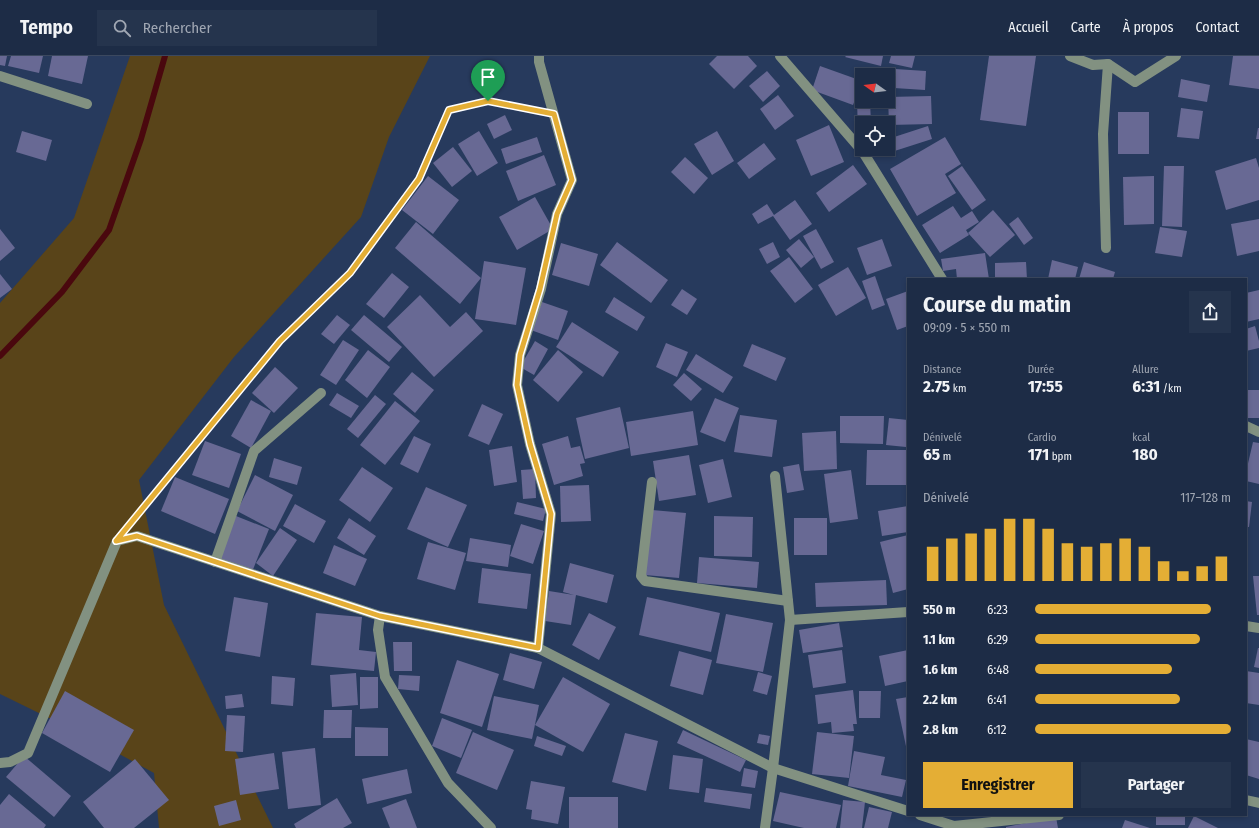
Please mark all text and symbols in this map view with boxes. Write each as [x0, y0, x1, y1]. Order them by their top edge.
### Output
search box [97, 10, 377, 46]
text: Tempo [20, 16, 73, 39]
icon: search [111, 17, 133, 39]
text: Rechercher [143, 19, 212, 37]
text: Accueil [1008, 19, 1049, 36]
text: Carte [1071, 19, 1101, 36]
text: À propos [1123, 19, 1174, 36]
text: Contact [1196, 19, 1239, 36]
pin [471, 60, 505, 101]
icon: arrive [477, 66, 499, 88]
north arrow [855, 68, 895, 108]
map controls [855, 68, 895, 156]
button: locate [855, 116, 895, 156]
text: Course du matin [923, 291, 1071, 318]
button: share [1189, 291, 1231, 333]
text: 09:09 · 5 × 550 m [923, 320, 1010, 335]
text: Distance [923, 363, 962, 376]
text: Durée [1028, 363, 1054, 376]
text: Allure [1132, 363, 1159, 376]
text: 2.75 [923, 376, 950, 397]
text: 17:55 [1028, 376, 1063, 397]
text: 6:31 [1132, 376, 1160, 397]
text: km [950, 382, 966, 395]
text: /km [1160, 382, 1182, 395]
text: Dénivelé [923, 431, 962, 444]
text: Cardio [1028, 431, 1057, 444]
text: kcal [1132, 431, 1150, 444]
text: 65 [923, 444, 940, 465]
text: 171 [1028, 444, 1049, 465]
text: 180 [1132, 444, 1158, 465]
text: m [940, 450, 951, 463]
text: bpm [1049, 450, 1072, 463]
text: Dénivelé [923, 490, 969, 505]
text: 117–128 m [1180, 490, 1231, 505]
text: 550 m [923, 602, 955, 617]
text: 6:23 [987, 602, 1008, 617]
text: 1.1 km [923, 632, 955, 647]
text: 6:29 [987, 632, 1008, 647]
text: 1.6 km [923, 662, 957, 677]
text: 6:48 [987, 662, 1009, 677]
text: 2.2 km [923, 692, 957, 707]
text: 6:41 [987, 692, 1007, 707]
text: 2.8 km [923, 722, 958, 737]
text: 6:12 [987, 722, 1006, 737]
button: Enregistrer [923, 762, 1073, 808]
button: Partager [1081, 762, 1231, 808]

